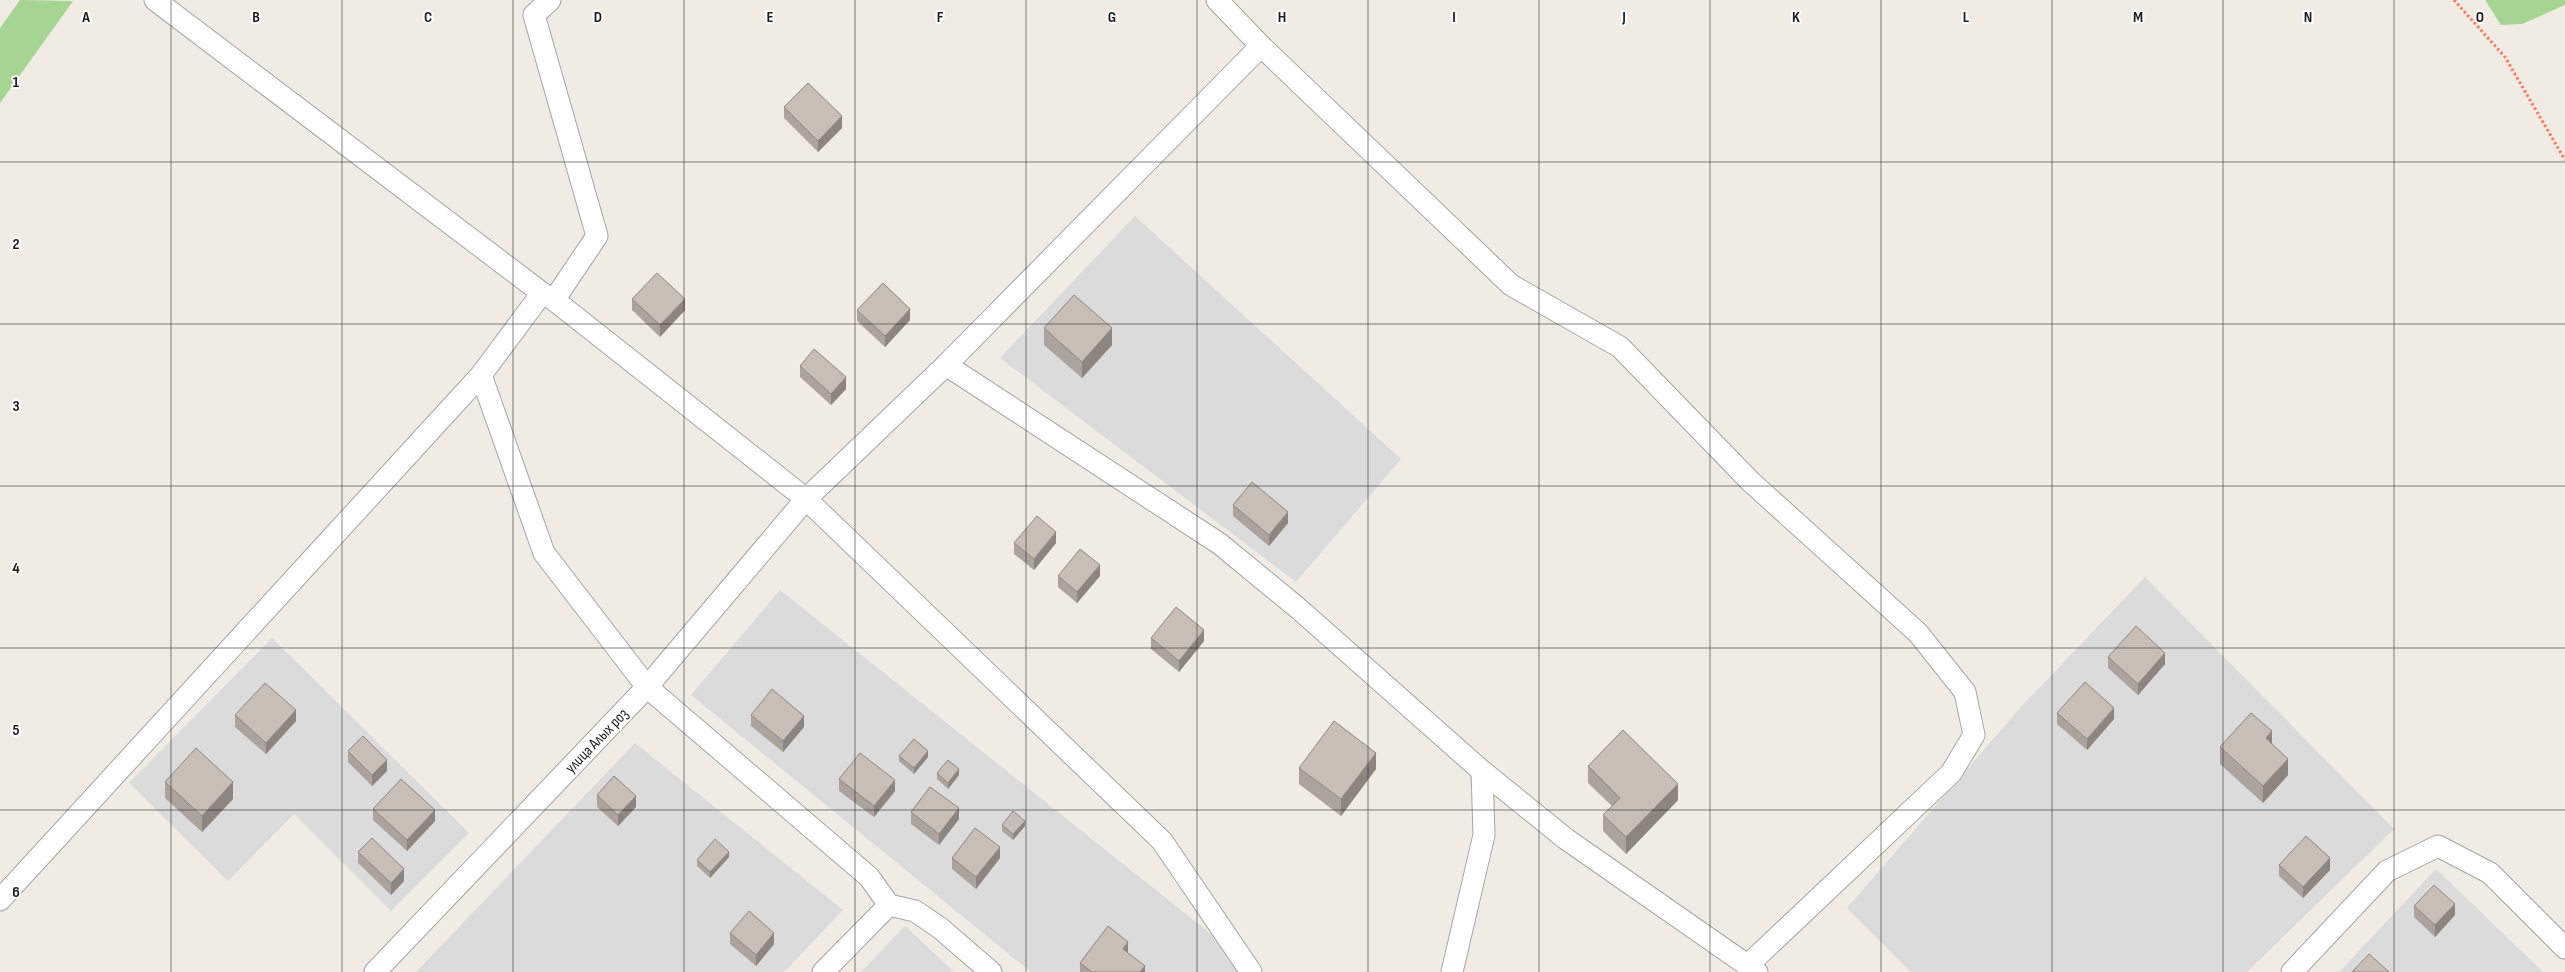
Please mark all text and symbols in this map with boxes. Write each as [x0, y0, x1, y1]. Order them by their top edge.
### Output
text: A [81, 8, 90, 27]
text: B [252, 8, 260, 27]
text: C [424, 8, 432, 27]
text: D [594, 8, 602, 27]
text: E [767, 8, 774, 27]
text: F [937, 8, 944, 27]
text: G [1108, 8, 1116, 27]
text: H [1278, 8, 1286, 27]
text: I [1452, 8, 1456, 27]
text: J [1621, 8, 1626, 27]
text: K [1792, 8, 1800, 27]
text: L [1963, 8, 1970, 27]
text: M [2133, 8, 2143, 27]
text: N [2304, 8, 2312, 27]
text: O [2476, 8, 2484, 27]
text: 1 [13, 73, 20, 92]
text: 2 [12, 235, 20, 254]
text: 3 [12, 397, 20, 416]
text: 4 [12, 559, 20, 578]
street label: улица Алых роз [561, 704, 633, 777]
text: 5 [12, 721, 20, 740]
text: 6 [12, 883, 20, 902]

